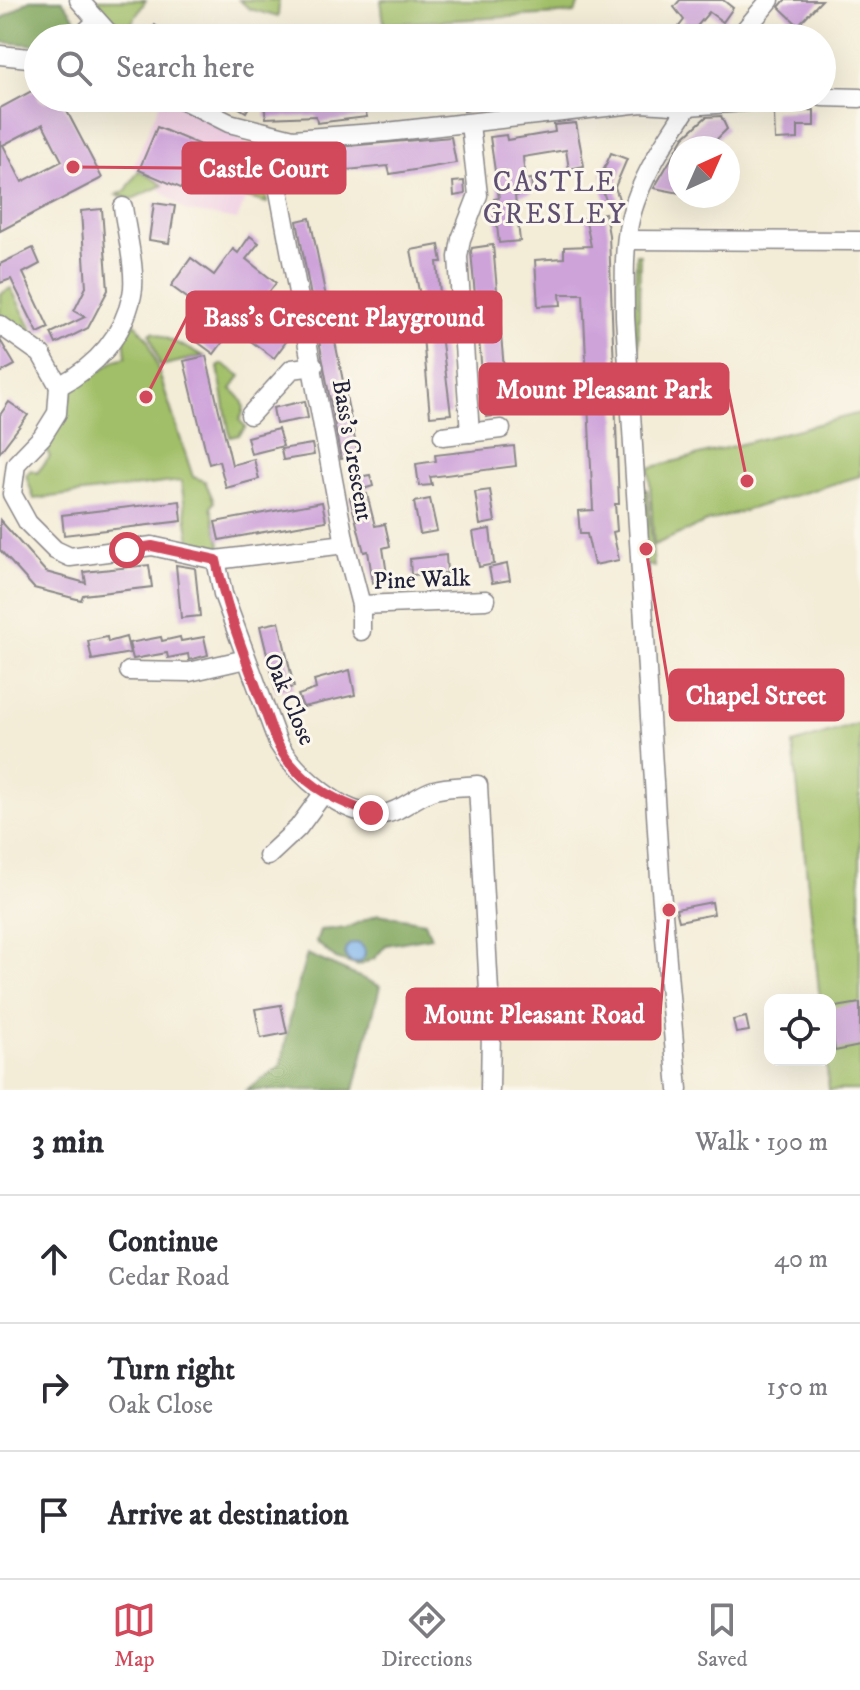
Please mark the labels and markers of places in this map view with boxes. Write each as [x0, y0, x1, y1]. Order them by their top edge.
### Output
callout: Castle Court [183, 143, 345, 193]
callout: Bass's Crescent Playground [187, 292, 501, 342]
callout: Mount Pleasant Park [480, 364, 728, 414]
callout: Chapel Street [670, 670, 843, 720]
callout: Mount Pleasant Road [407, 989, 660, 1039]

